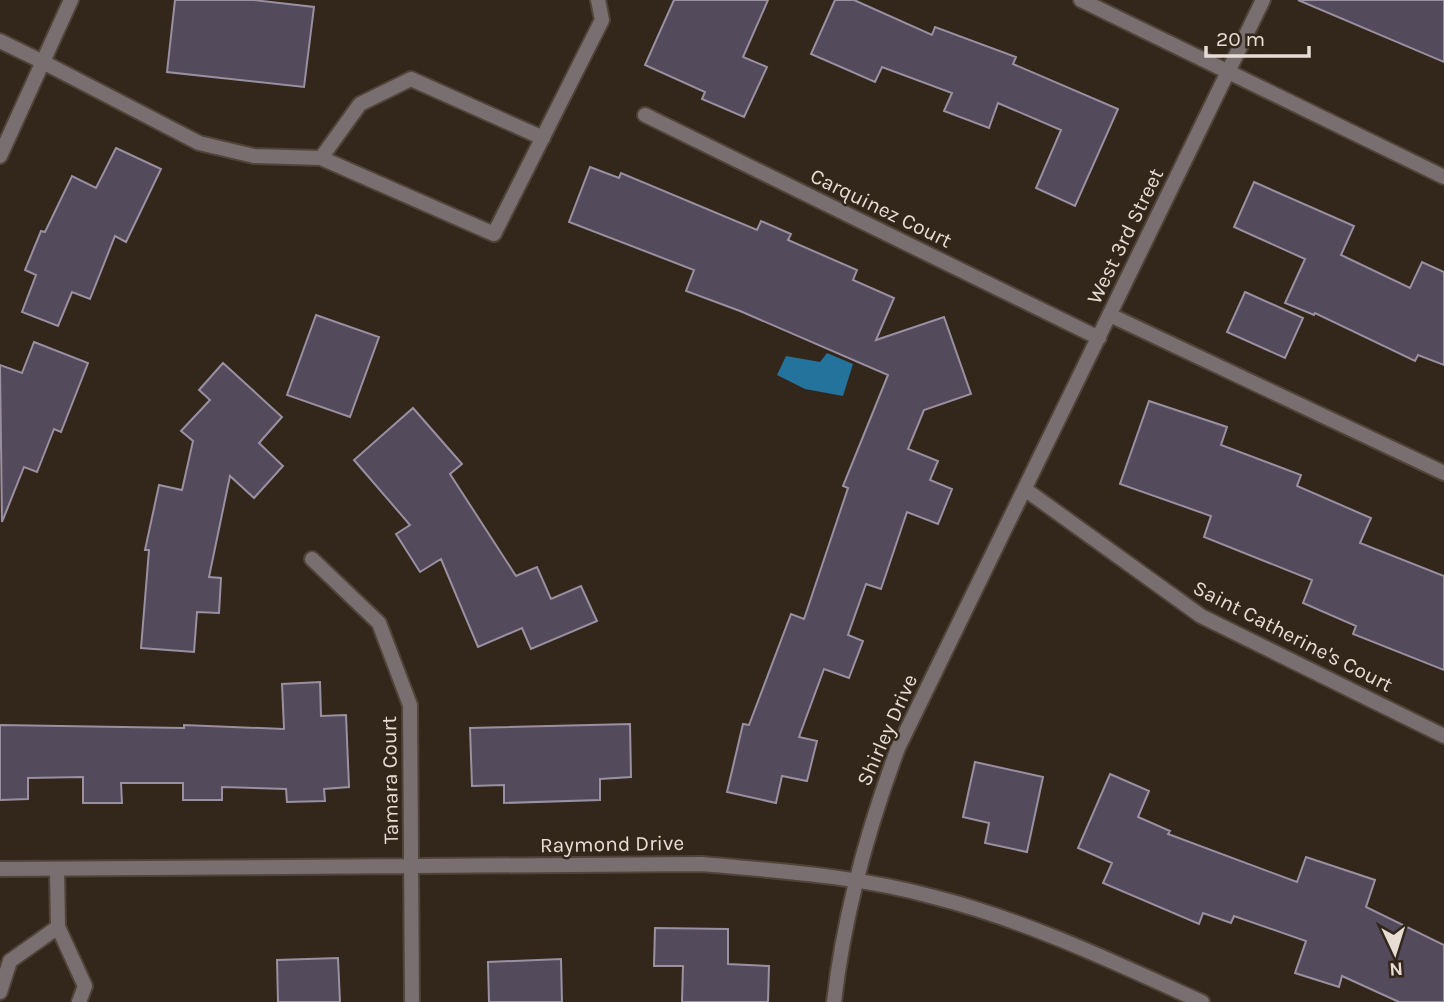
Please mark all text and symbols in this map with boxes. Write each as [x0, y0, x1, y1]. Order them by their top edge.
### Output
scale bar [1206, 14, 1309, 58]
text: 20 m [1216, 27, 1265, 51]
street label: Carquinez Court [806, 163, 956, 253]
street label: West 3rd Street [1082, 164, 1168, 308]
street label: Saint Catherine's Court [1189, 575, 1397, 697]
street label: Shirley Drive [852, 670, 922, 790]
street label: Tamara Court [377, 716, 403, 844]
street label: Raymond Drive [540, 831, 684, 857]
north arrow [1360, 918, 1430, 988]
text: N [1389, 958, 1404, 980]

